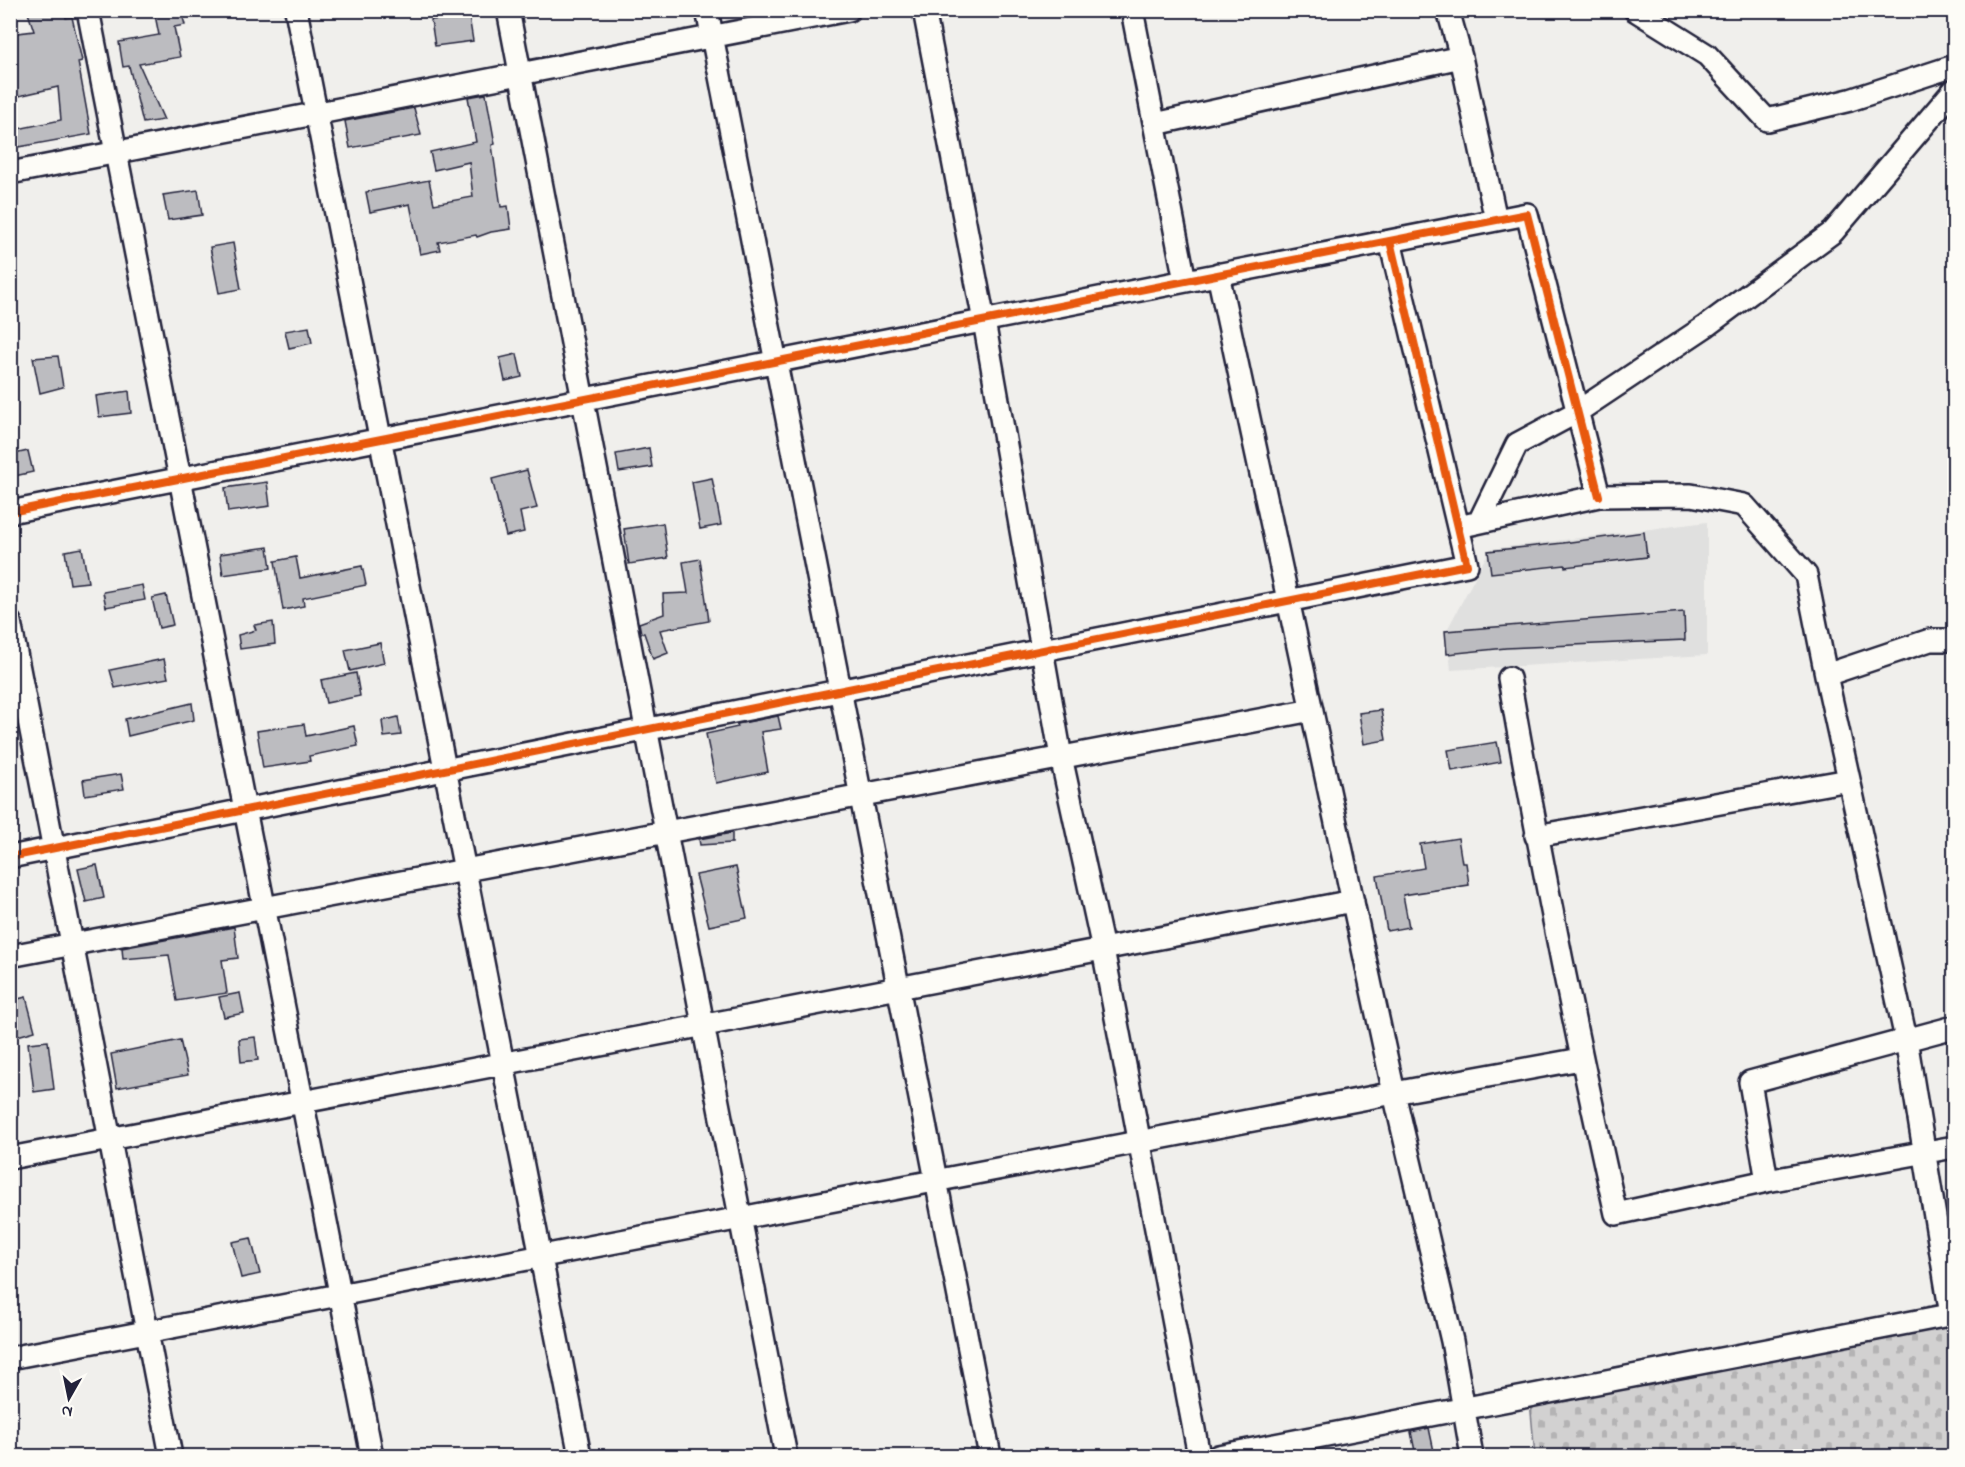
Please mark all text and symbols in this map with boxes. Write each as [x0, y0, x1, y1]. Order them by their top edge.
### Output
north arrow [39, 1368, 99, 1428]
text: N [60, 1398, 74, 1424]

